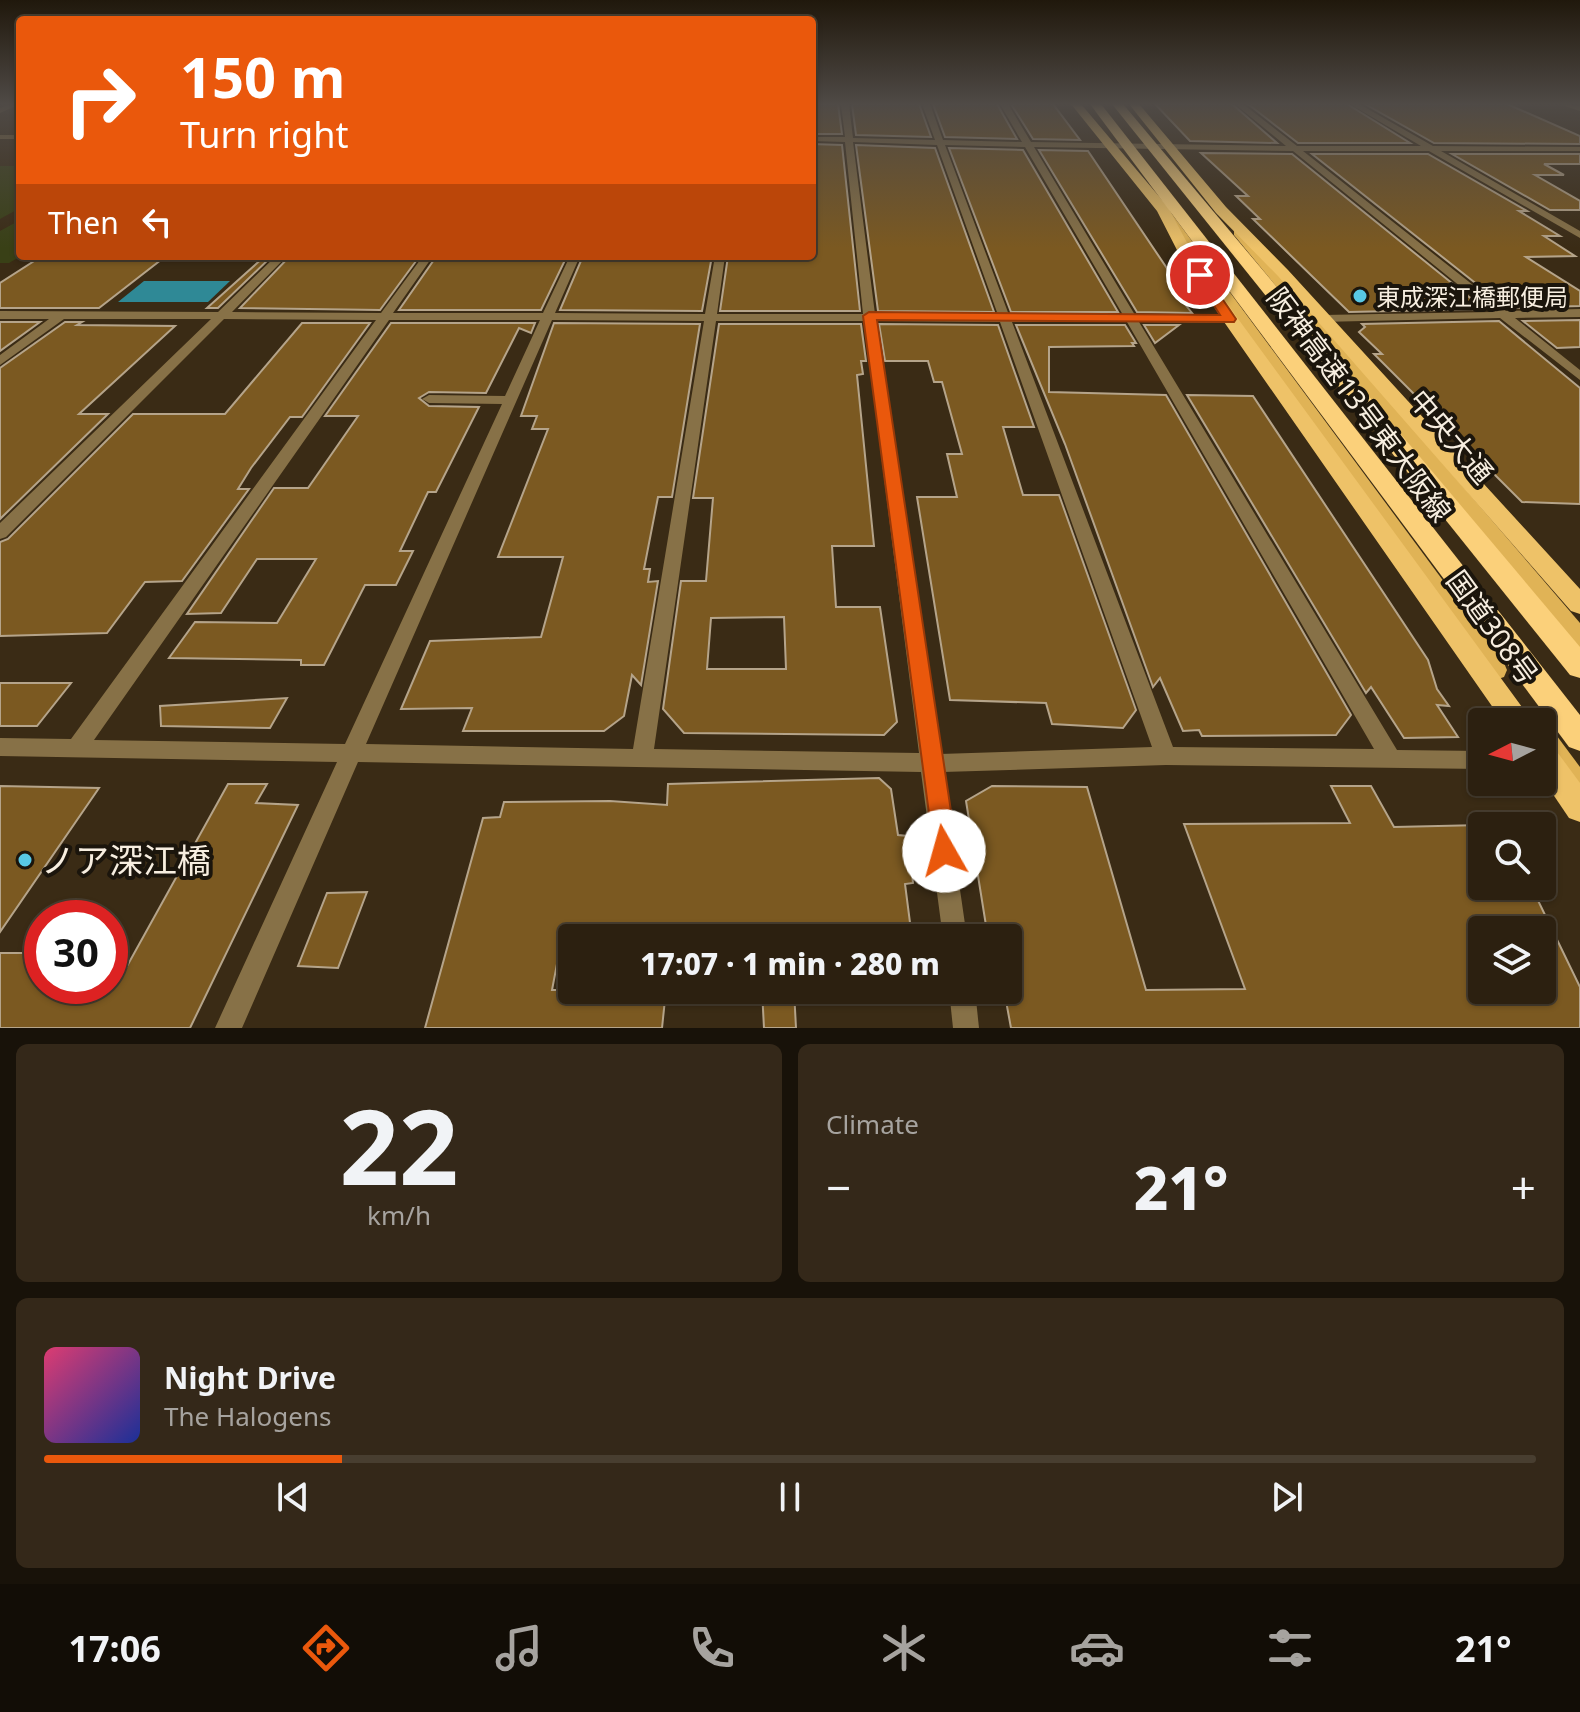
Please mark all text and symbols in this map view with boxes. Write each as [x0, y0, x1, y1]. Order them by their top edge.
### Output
text: 150 m [180, 38, 345, 114]
icon: right [48, 48, 152, 152]
text: Turn right [180, 110, 348, 159]
icon: left [135, 200, 179, 244]
text: Then [48, 202, 119, 243]
pin [1166, 241, 1234, 309]
icon: arrive [1178, 253, 1222, 297]
street label: 阪神高速13号東大阪線 [1259, 279, 1461, 529]
place label: 東成深江橋郵便局 [1376, 280, 1568, 313]
marker: 東成深江橋郵便局 [1351, 287, 1369, 305]
street label: 中央大通 [1401, 381, 1503, 491]
street label: 国道308号 [1439, 562, 1547, 692]
north arrow [1468, 708, 1556, 796]
map controls [1468, 708, 1556, 1004]
position arrow [902, 809, 986, 893]
button: search [1468, 812, 1556, 900]
place label: ノア深江橋 [41, 837, 211, 883]
marker: ノア深江橋 [16, 851, 34, 869]
speed limit sign: 30 [24, 900, 128, 1004]
button: layers [1468, 916, 1556, 1004]
text: 17:07 · 1 min · 280 m [640, 943, 940, 984]
text: 22 [340, 1074, 458, 1215]
text: Climate [826, 1106, 919, 1142]
text: 21° [1134, 1146, 1228, 1228]
text: − [826, 1157, 851, 1217]
text: + [1511, 1157, 1536, 1217]
text: km/h [367, 1197, 431, 1233]
text: Night Drive [164, 1357, 336, 1398]
text: The Halogens [164, 1398, 331, 1434]
icon: previous [271, 1475, 315, 1519]
icon: pause [768, 1475, 812, 1519]
icon: next [1265, 1475, 1309, 1519]
icon: directions [298, 1620, 354, 1676]
icon: music [491, 1620, 547, 1676]
icon: phone [684, 1620, 740, 1676]
icon: climate [876, 1620, 932, 1676]
icon: car [1069, 1620, 1125, 1676]
icon: filters [1262, 1620, 1318, 1676]
text: 17:06 [68, 1624, 161, 1673]
text: 21° [1455, 1624, 1512, 1673]

